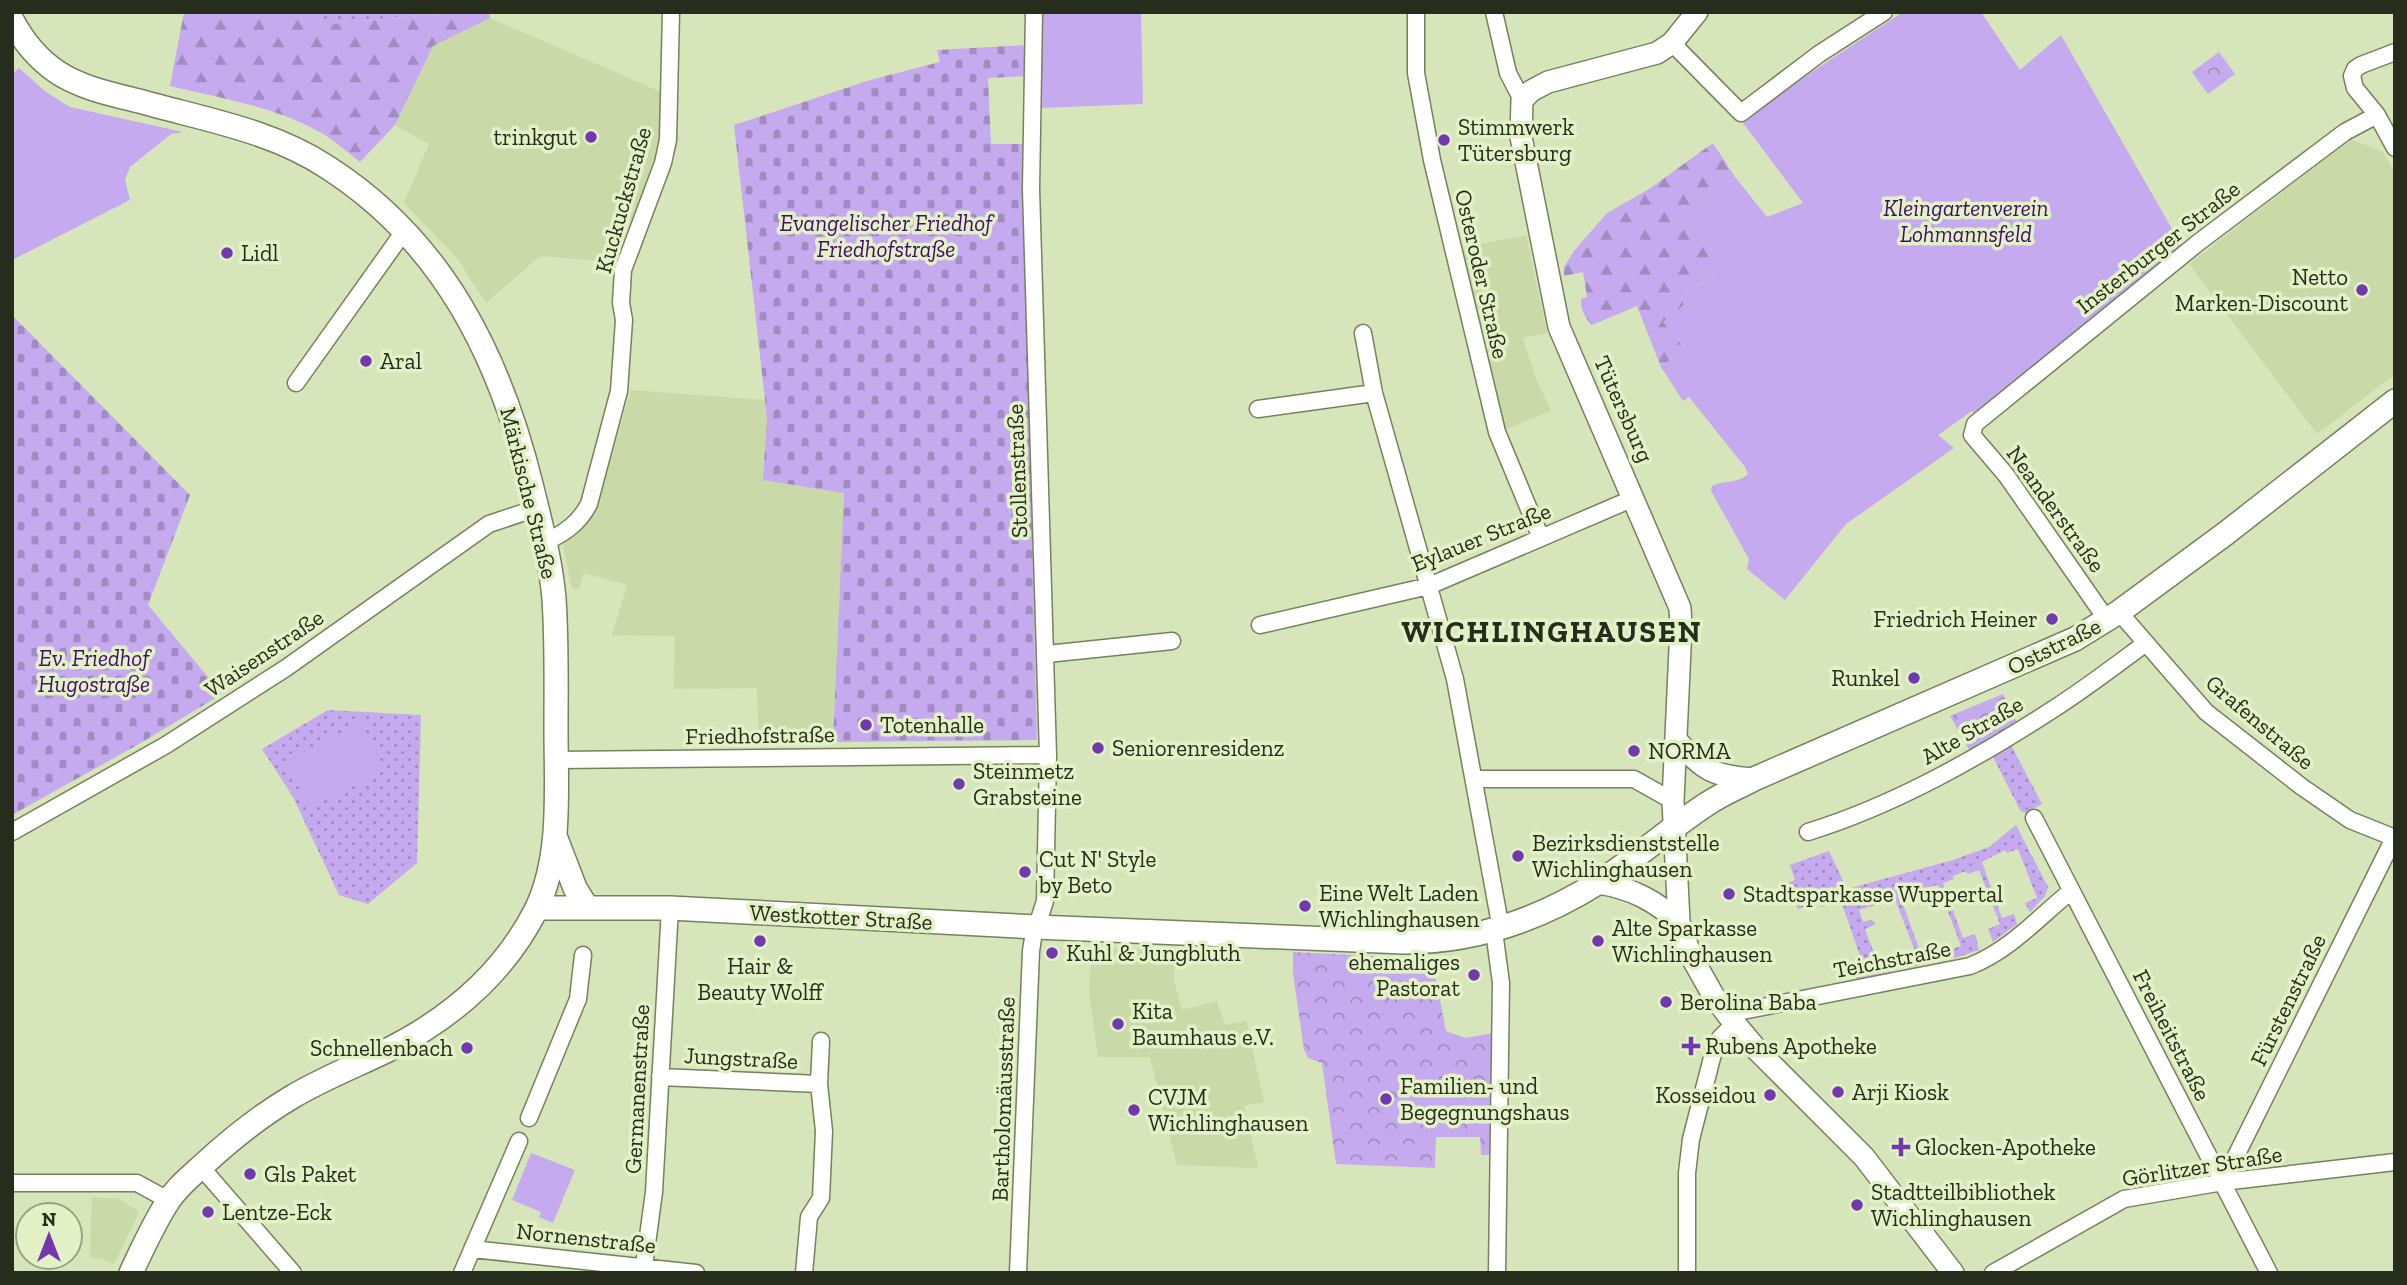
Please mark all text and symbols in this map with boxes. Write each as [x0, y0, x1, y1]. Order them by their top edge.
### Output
place label: Stimmwerk Tütersburg [1458, 113, 1574, 167]
place label: trinkgut [494, 123, 577, 151]
street label: Kuckuckstraße [589, 124, 657, 276]
marker: trinkgut [583, 129, 599, 145]
marker: Stimmwerk Tütersburg [1436, 132, 1452, 148]
street label: Insterburger Straße [2071, 174, 2245, 320]
street label: Osteroder Straße [1449, 187, 1515, 361]
park label: Kleingartenverein Lohmannsfeld [1883, 194, 2049, 248]
park label: Evangelischer Friedhof Friedhofstraße [780, 209, 995, 263]
place label: Lidl [241, 239, 279, 267]
marker: Lidl [219, 245, 235, 261]
place label: Netto Marken-Discount [2175, 263, 2348, 317]
marker: Netto Marken-Discount [2354, 282, 2370, 298]
place label: Aral [380, 347, 422, 375]
street label: Tütersburg [1588, 351, 1660, 467]
marker: Aral [358, 353, 374, 369]
street label: Märkische Straße [494, 404, 564, 582]
street label: Stollenstraße [1001, 404, 1033, 538]
street label: Neanderstraße [2001, 440, 2111, 578]
street label: Eylauer Straße [1407, 496, 1555, 578]
street label: Waisenstraße [199, 603, 329, 703]
place label: Friedrich Heiner [1873, 605, 2038, 633]
street label: Oststraße [2003, 611, 2105, 681]
marker: Friedrich Heiner [2044, 611, 2060, 627]
district label: WICHLINGHAUSEN [1401, 614, 1703, 650]
park label: Ev. Friedhof Hugostraße [38, 644, 152, 698]
place label: Runkel [1831, 664, 1900, 692]
street label: Grafenstraße [2200, 669, 2320, 775]
marker: Runkel [1906, 670, 1922, 686]
street label: Alte Straße [1916, 690, 2028, 770]
place label: Totenhalle [880, 711, 984, 739]
marker: Totenhalle [858, 717, 874, 733]
street label: Friedhofstraße [685, 720, 835, 750]
place label: Seniorenresidenz [1112, 734, 1285, 762]
place label: NORMA [1648, 737, 1732, 765]
marker: Seniorenresidenz [1090, 740, 1106, 756]
marker: NORMA [1626, 743, 1642, 759]
place label: Steinmetz Grabsteine [973, 757, 1082, 811]
marker: Steinmetz Grabsteine [951, 776, 967, 792]
place label: Bezirksdienststelle Wichlinghausen [1532, 829, 1720, 883]
place label: Cut N' Style by Beto [1038, 845, 1156, 899]
marker: Bezirksdienststelle Wichlinghausen [1510, 848, 1526, 864]
marker: Cut N' Style by Beto [1017, 864, 1033, 880]
place label: Eine Welt Laden Wichlinghausen [1319, 879, 1479, 933]
place label: Stadtsparkasse Wuppertal [1743, 880, 2003, 908]
marker: Stadtsparkasse Wuppertal [1721, 886, 1737, 902]
street label: Westkotter Straße [749, 898, 933, 936]
marker: Eine Welt Laden Wichlinghausen [1297, 898, 1313, 914]
place label: Alte Sparkasse Wichlinghausen [1612, 914, 1772, 968]
street label: Fürstenstraße [2244, 930, 2332, 1070]
marker: Hair & Beauty Wolff [752, 933, 768, 949]
marker: Alte Sparkasse Wichlinghausen [1590, 933, 1606, 949]
street label: Teichstraße [1831, 934, 1953, 984]
place label: Kuhl & Jungbluth [1066, 939, 1241, 967]
marker: Kuhl & Jungbluth [1044, 945, 1060, 961]
place label: ehemaliges Pastorat [1348, 948, 1460, 1002]
place label: Hair & Beauty Wolff [697, 952, 825, 1006]
street label: Freiheitstraße [2127, 965, 2217, 1105]
marker: ehemaliges Pastorat [1466, 967, 1482, 983]
place label: Berolina Baba [1680, 988, 1817, 1016]
marker: Berolina Baba [1658, 994, 1674, 1010]
street label: Bartholomäusstraße [985, 996, 1021, 1202]
place label: Kita Baumhaus e.V. [1132, 997, 1274, 1051]
street label: Germanenstraße [619, 1004, 655, 1174]
marker: Kita Baumhaus e.V. [1110, 1016, 1126, 1032]
place label: Rubens Apotheke [1705, 1032, 1877, 1060]
place label: Schnellenbach [310, 1034, 453, 1062]
marker: Rubens Apotheke [1683, 1038, 1699, 1054]
marker: Schnellenbach [459, 1040, 475, 1056]
street label: Jungstraße [683, 1041, 799, 1075]
place label: Familien- und Begegnungshaus [1400, 1072, 1570, 1126]
place label: Arji Kiosk [1852, 1078, 1949, 1106]
place label: Kosseidou [1655, 1081, 1756, 1109]
place label: CVJM Wichlinghausen [1148, 1083, 1308, 1137]
marker: Arji Kiosk [1830, 1084, 1846, 1100]
marker: Kosseidou [1762, 1087, 1778, 1103]
marker: Familien- und Begegnungshaus [1378, 1091, 1394, 1107]
marker: CVJM Wichlinghausen [1126, 1102, 1142, 1118]
place label: Glocken-Apotheke [1915, 1133, 2096, 1161]
marker: Glocken-Apotheke [1893, 1139, 1909, 1155]
street label: Görlitzer Straße [2120, 1140, 2284, 1192]
place label: Gls Paket [264, 1160, 357, 1188]
marker: Gls Paket [242, 1166, 258, 1182]
place label: Stadtteilbibliothek Wichlinghausen [1871, 1178, 2056, 1232]
marker: Stadtteilbibliothek Wichlinghausen [1849, 1197, 1865, 1213]
place label: Lentze-Eck [222, 1198, 332, 1226]
north arrow [14, 1201, 84, 1271]
marker: Lentze-Eck [200, 1204, 216, 1220]
text: N [42, 1208, 56, 1231]
street label: Nornenstraße [515, 1217, 657, 1259]

